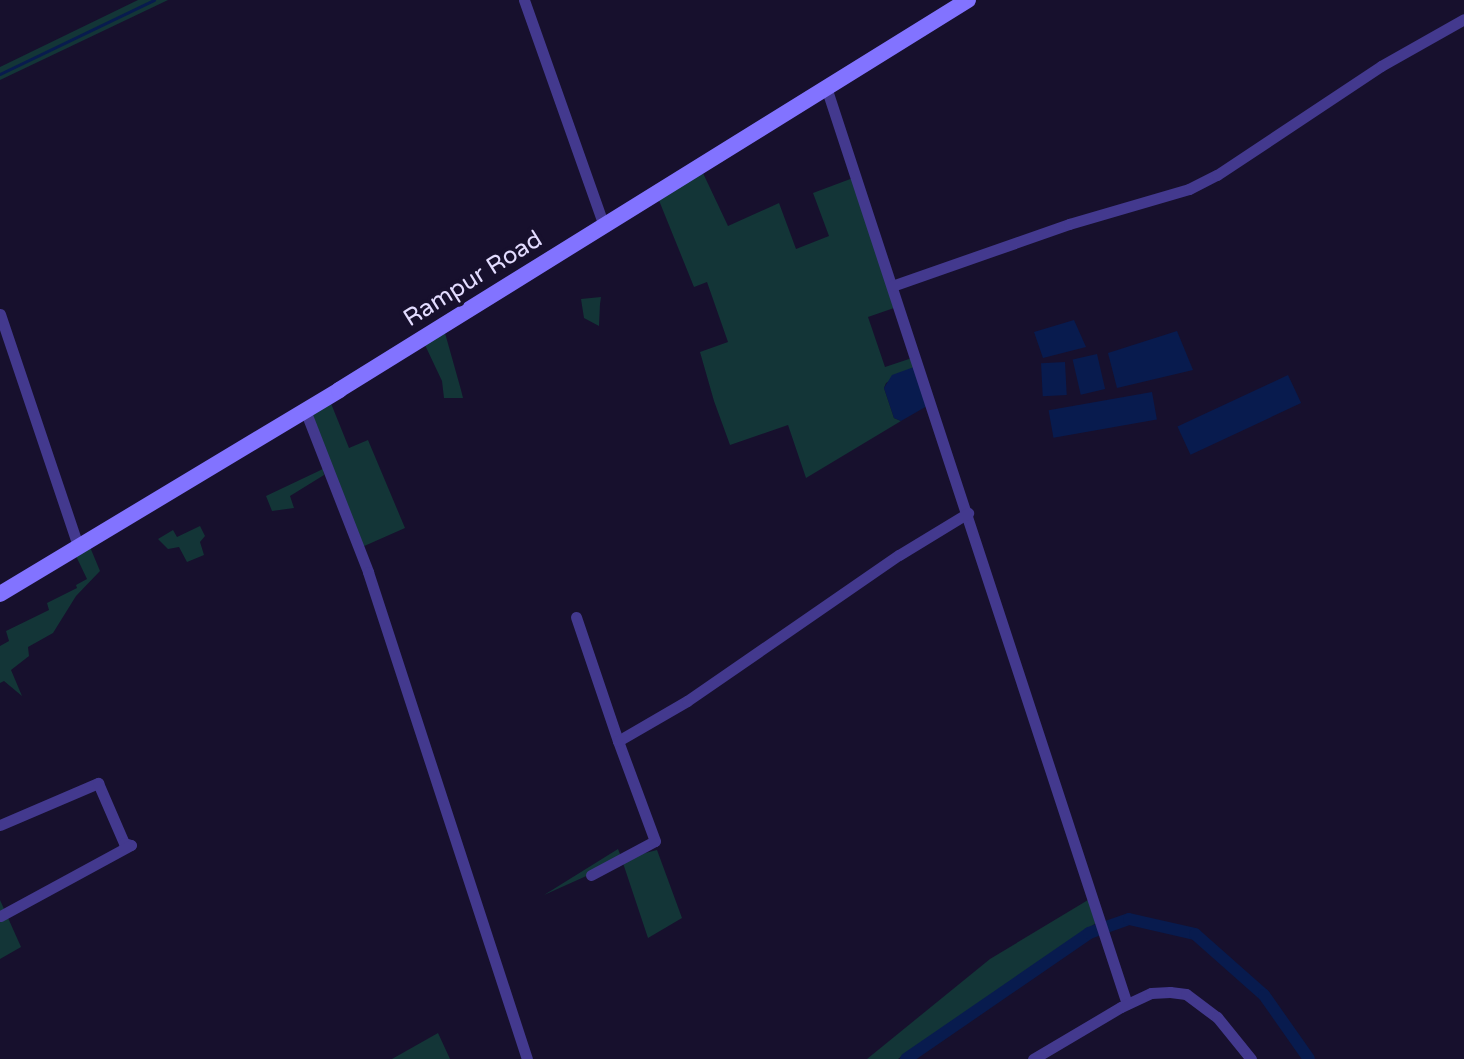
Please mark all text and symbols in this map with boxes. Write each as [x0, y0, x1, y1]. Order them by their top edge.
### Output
street label: Rampur Road [398, 225, 548, 333]

